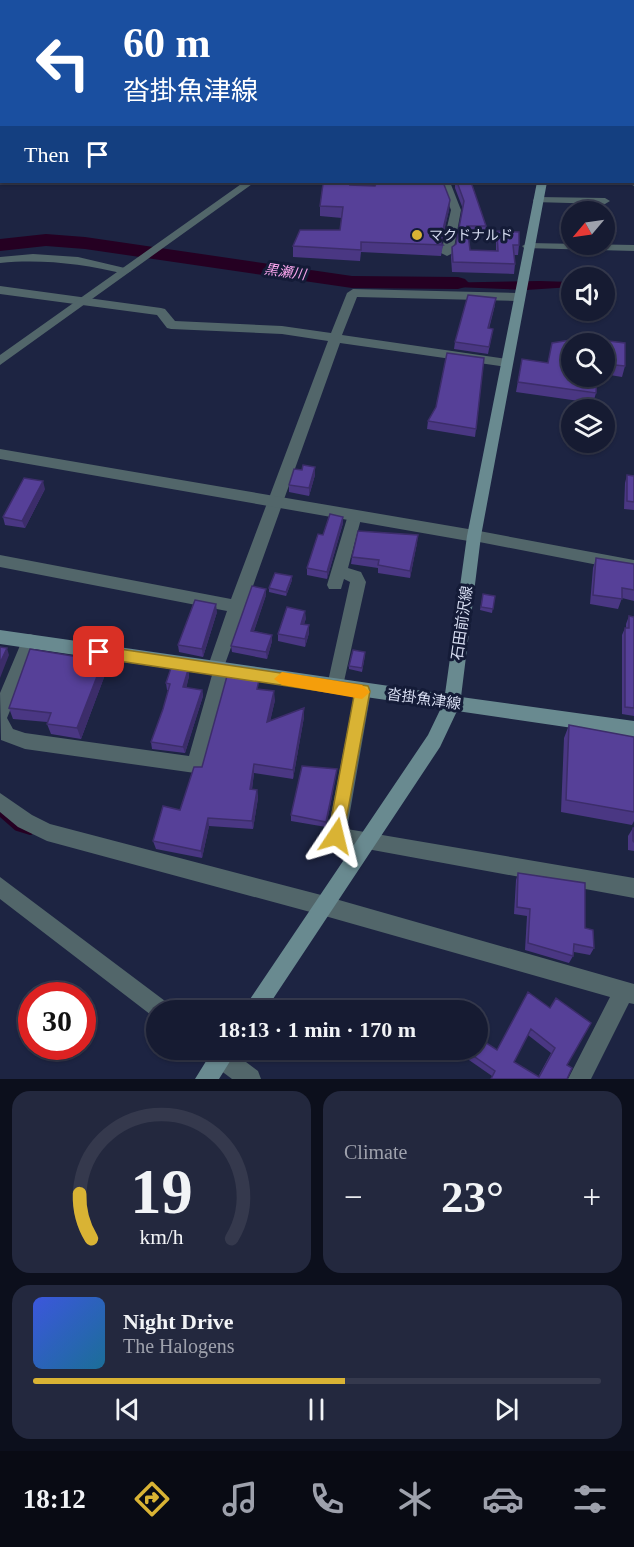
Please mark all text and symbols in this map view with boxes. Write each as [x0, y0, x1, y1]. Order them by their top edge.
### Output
text: 60 m [123, 20, 211, 66]
icon: left [24, 24, 102, 102]
text: 沓掛魚津線 [123, 76, 258, 106]
icon: arrive [81, 138, 114, 171]
text: Then [24, 142, 69, 167]
north arrow [561, 201, 615, 255]
map controls [561, 201, 615, 453]
marker: マクドナルド [410, 228, 424, 242]
place label: マクドナルド [429, 228, 513, 243]
water label: 黒瀬川 [263, 262, 309, 283]
button: sound [561, 267, 615, 321]
button: search [561, 333, 615, 387]
button: layers [561, 399, 615, 453]
street label: 石田前沢線 [449, 585, 475, 661]
pin [73, 626, 124, 677]
icon: arrive [82, 635, 115, 668]
street label: 沓掛魚津線 [386, 685, 462, 712]
position arrow [304, 804, 368, 868]
speed limit sign: 30 [18, 982, 96, 1060]
text: 18:13 · 1 min · 170 m [218, 1017, 416, 1042]
text: Climate [344, 1141, 407, 1163]
text: 19 [130, 1157, 193, 1226]
text: 23° [441, 1172, 504, 1222]
text: − [344, 1179, 363, 1215]
text: + [582, 1179, 601, 1215]
text: km/h [139, 1225, 184, 1249]
text: Night Drive [123, 1309, 234, 1334]
text: The Halogens [123, 1335, 235, 1357]
icon: previous [111, 1393, 144, 1426]
icon: pause [300, 1393, 333, 1426]
icon: next [490, 1393, 523, 1426]
icon: directions [131, 1478, 173, 1520]
icon: music [219, 1478, 261, 1520]
icon: phone [306, 1478, 348, 1520]
icon: climate [394, 1478, 436, 1520]
icon: car [482, 1478, 524, 1520]
icon: filters [569, 1478, 611, 1520]
text: 18:12 [23, 1484, 86, 1514]

